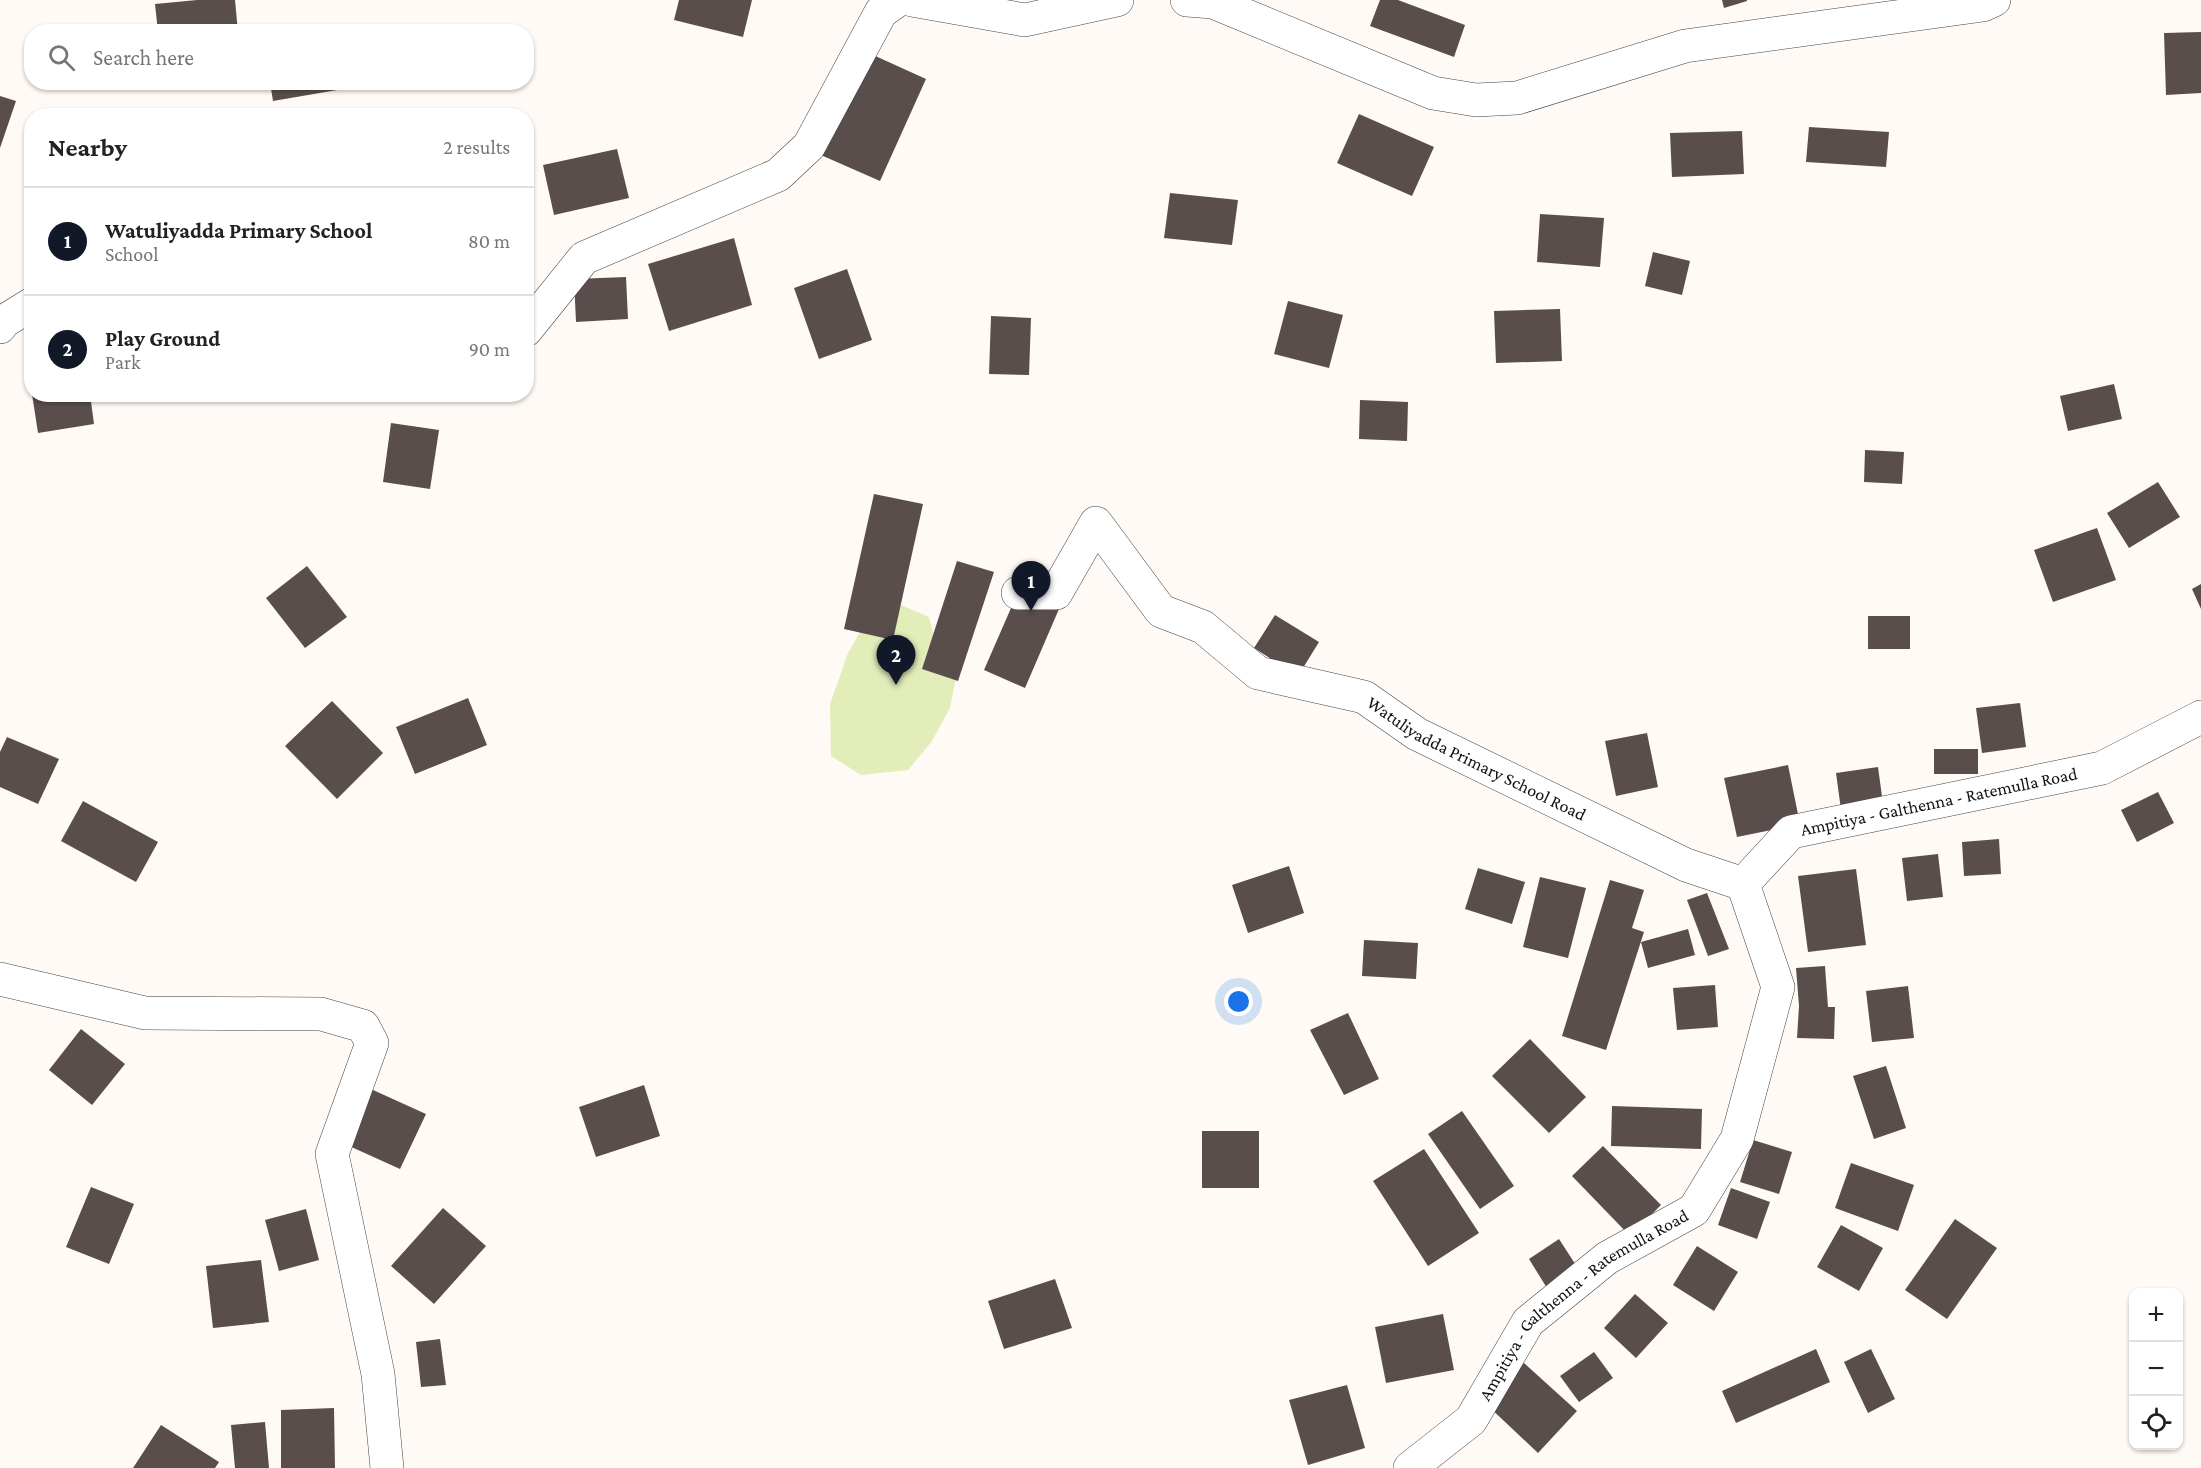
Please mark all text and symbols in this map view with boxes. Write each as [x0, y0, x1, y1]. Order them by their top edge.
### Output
search box [24, 24, 534, 90]
icon: search [45, 41, 78, 74]
text: Search here [93, 45, 194, 70]
text: Nearby [48, 133, 127, 162]
text: 2 results [443, 136, 510, 158]
text: Watuliyadda Primary School [105, 218, 372, 243]
text: 1 [64, 230, 71, 252]
text: 80 m [468, 230, 510, 252]
text: School [105, 243, 158, 265]
text: Play Ground [105, 326, 220, 351]
text: 2 [62, 338, 73, 360]
text: 90 m [469, 338, 510, 360]
text: Park [105, 351, 141, 373]
pin: 1 [1012, 562, 1050, 611]
pin: 2 [876, 636, 916, 685]
street label: Watuliyadda Primary School Road [1363, 692, 1590, 825]
street label: Ampitiya - Galthenna - Ratemulla Road [1799, 763, 2080, 840]
your location [1224, 987, 1253, 1016]
street label: Ampitiya - Galthenna - Ratemulla Road [1475, 1205, 1692, 1404]
map controls [2129, 1288, 2183, 1450]
button: + [2129, 1288, 2183, 1342]
button: − [2129, 1342, 2183, 1396]
button: locate [2129, 1396, 2183, 1450]

